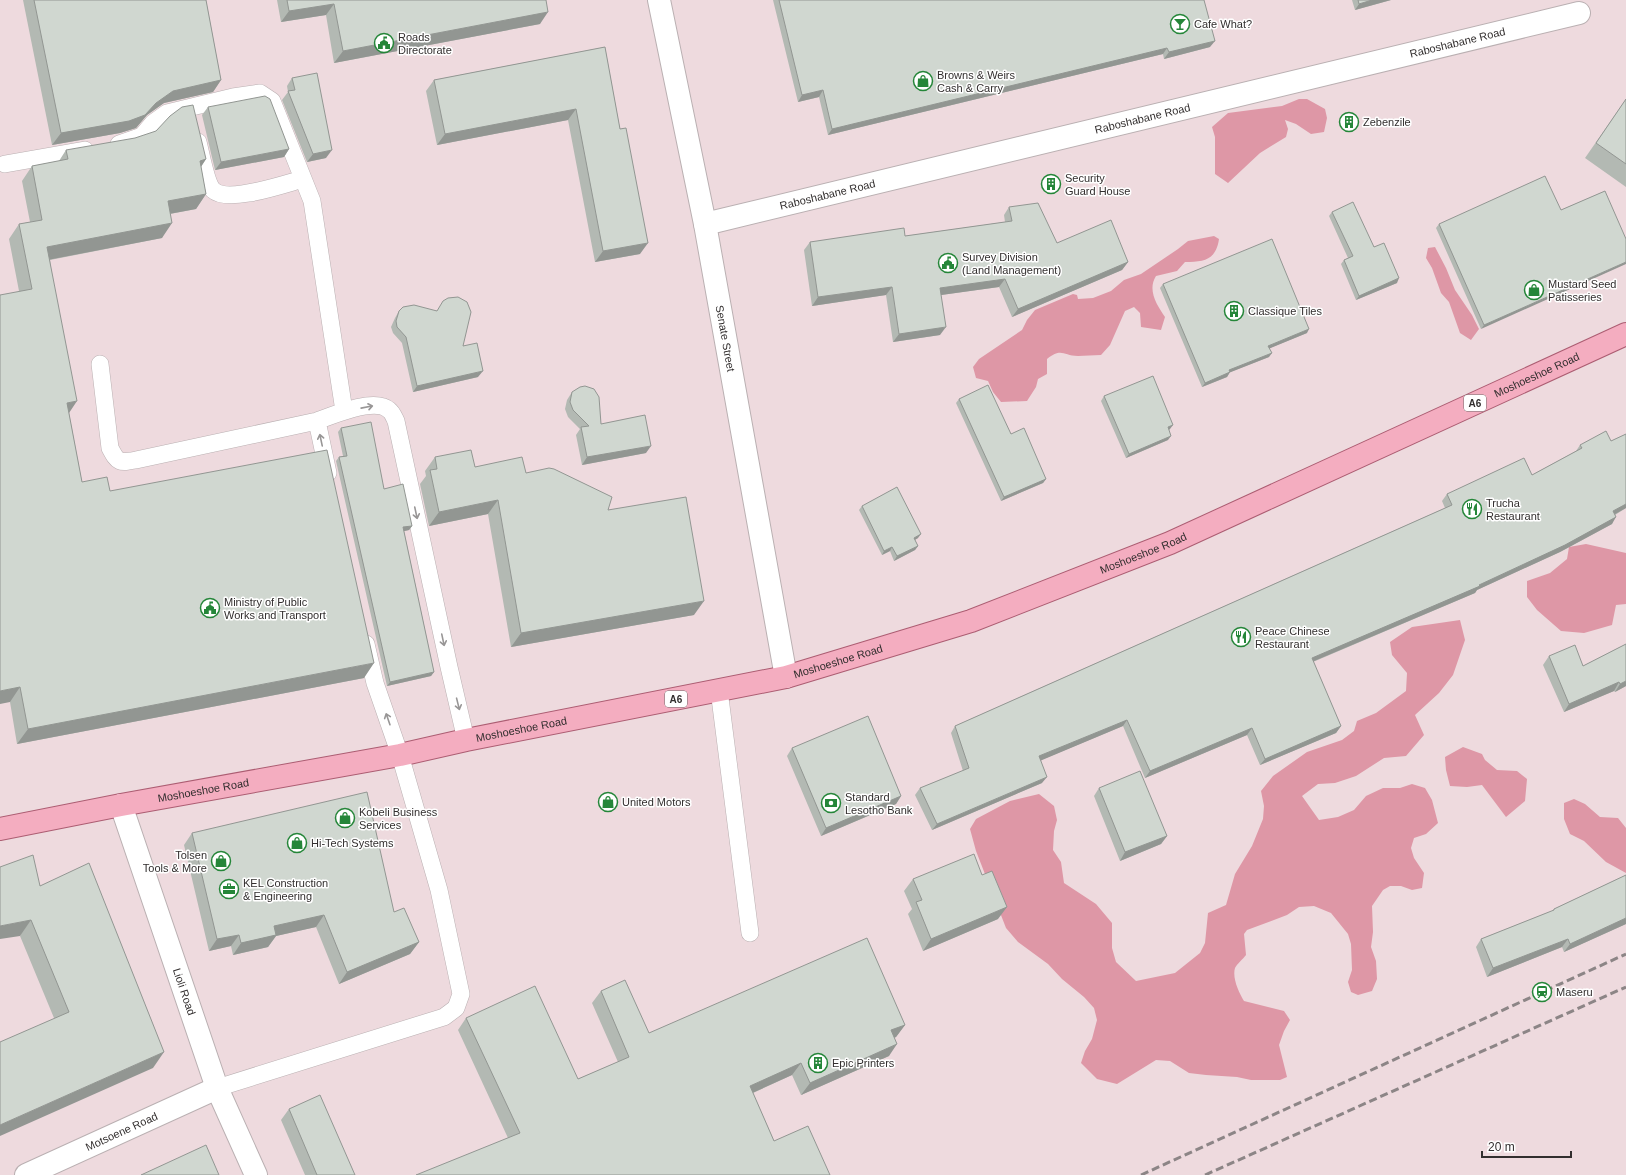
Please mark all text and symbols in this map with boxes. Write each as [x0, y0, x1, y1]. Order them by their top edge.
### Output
bar icon: Cafe What? [1169, 13, 1191, 35]
place label: Cafe What? [1194, 18, 1252, 30]
street label: Raboshabane Road [1408, 25, 1506, 60]
place label: Roads Directorate [398, 31, 452, 56]
public building icon: Roads Directorate [373, 32, 395, 54]
place label: Browns & Weirs Cash & Carry [937, 69, 1016, 94]
shop icon: Browns & Weirs Cash & Carry [912, 70, 934, 92]
street label: Raboshabane Road [1093, 101, 1191, 136]
building icon: Zebenzile [1338, 111, 1360, 133]
place label: Zebenzile [1363, 116, 1411, 128]
place label: Security Guard House [1065, 172, 1130, 197]
building icon: Security Guard House [1040, 173, 1062, 195]
street label: Raboshabane Road [778, 177, 877, 212]
place label: Survey Division (Land Management) [962, 251, 1061, 276]
public building icon: Survey Division (Land Management) [937, 252, 959, 274]
place label: Mustard Seed Patisseries [1548, 278, 1616, 303]
shop icon: Mustard Seed Patisseries [1523, 279, 1545, 301]
building icon: Classique Tiles [1223, 300, 1245, 322]
street label: Senate Street [714, 304, 737, 373]
place label: Classique Tiles [1248, 305, 1322, 317]
street label: Moshoeshoe Road [1492, 350, 1581, 400]
road number: A6 [1464, 395, 1486, 411]
one-way arrow [360, 402, 373, 410]
one-way arrow [316, 433, 324, 446]
place label: Trucha Restaurant [1486, 497, 1540, 522]
restaurant icon: Trucha Restaurant [1461, 498, 1483, 520]
one-way arrow [412, 506, 420, 519]
street label: Moshoeshoe Road [1098, 530, 1188, 576]
place label: Ministry of Public Works and Transport [224, 596, 326, 621]
public building icon: Ministry of Public Works and Transport [199, 597, 221, 619]
place label: Peace Chinese Restaurant [1255, 625, 1330, 650]
restaurant icon: Peace Chinese Restaurant [1230, 626, 1252, 648]
one-way arrow [439, 633, 447, 646]
street label: Moshoeshoe Road [792, 642, 884, 680]
road number: A6 [665, 691, 687, 707]
one-way arrow [454, 697, 462, 710]
one-way arrow [384, 712, 391, 725]
street label: Moshoeshoe Road [475, 714, 568, 744]
street label: Moshoeshoe Road [157, 776, 250, 804]
shop icon: United Motors [597, 791, 619, 813]
place label: Standard Lesotho Bank [845, 791, 913, 816]
bank icon: Standard Lesotho Bank [820, 792, 842, 814]
place label: United Motors [622, 796, 691, 808]
place label: Kobeli Business Services [359, 806, 438, 831]
shop icon: Kobeli Business Services [334, 807, 356, 829]
shop icon: Hi-Tech Systems [286, 832, 308, 854]
place label: Hi-Tech Systems [311, 837, 394, 849]
place label: Tolsen Tools & More [143, 849, 207, 874]
shop icon: Tolsen Tools & More [210, 850, 232, 872]
place label: KEL Construction & Engineering [243, 877, 328, 902]
office icon: KEL Construction & Engineering [218, 878, 240, 900]
street label: Lioli Road [171, 966, 198, 1017]
station icon: Maseru [1531, 981, 1553, 1003]
place label: Maseru [1556, 986, 1593, 998]
building icon: Epic Printers [807, 1052, 829, 1074]
place label: Epic Printers [832, 1057, 895, 1069]
street label: Motsoene Road [84, 1110, 159, 1153]
scale bar [1482, 1133, 1571, 1159]
text: 20 m [1488, 1140, 1515, 1154]

